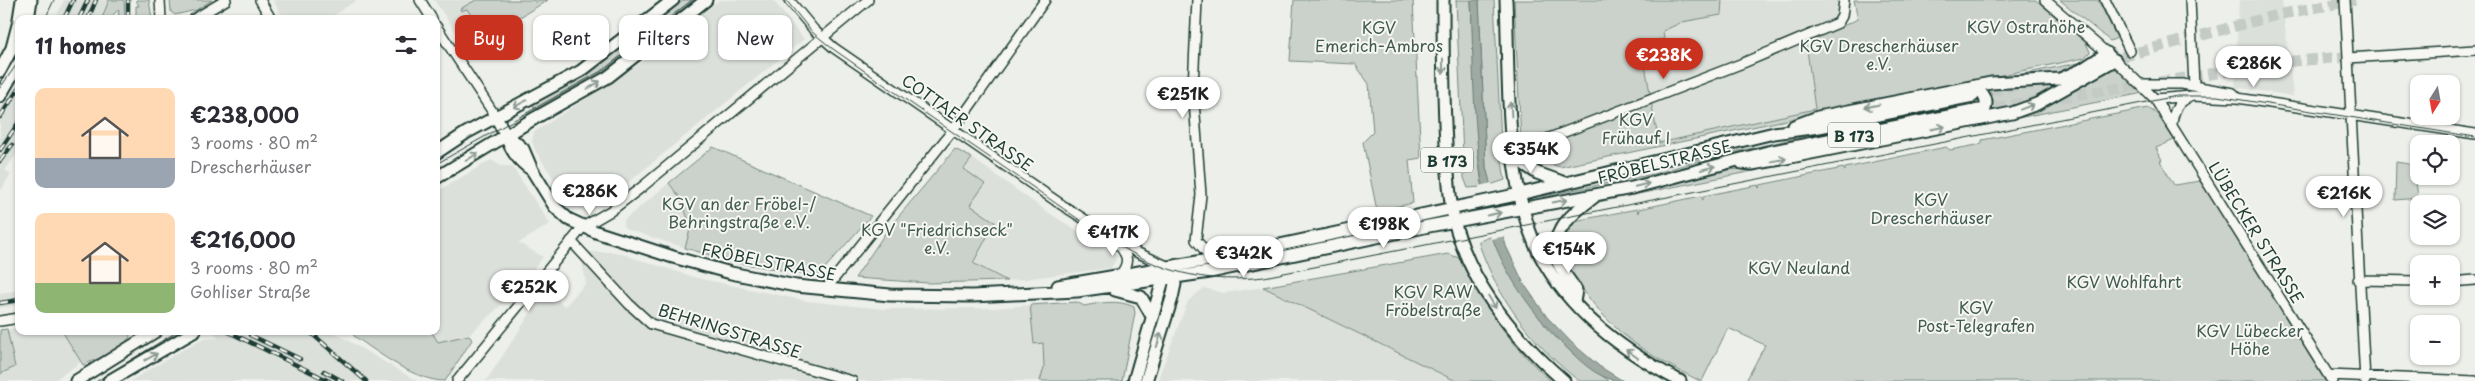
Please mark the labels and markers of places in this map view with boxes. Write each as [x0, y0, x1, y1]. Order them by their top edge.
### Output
pin: €238K [1629, 38, 1699, 80]
pin: €286K [2219, 46, 2289, 88]
pin: €251K [1148, 76, 1218, 119]
pin: €354K [1496, 132, 1566, 174]
pin: €286K [555, 174, 625, 216]
pin: €216K [2309, 176, 2379, 218]
pin: €198K [1349, 206, 1419, 249]
pin: €417K [1078, 214, 1148, 257]
pin: €154K [1534, 232, 1604, 274]
pin: €342K [1209, 236, 1279, 278]
pin: €252K [494, 270, 564, 312]

